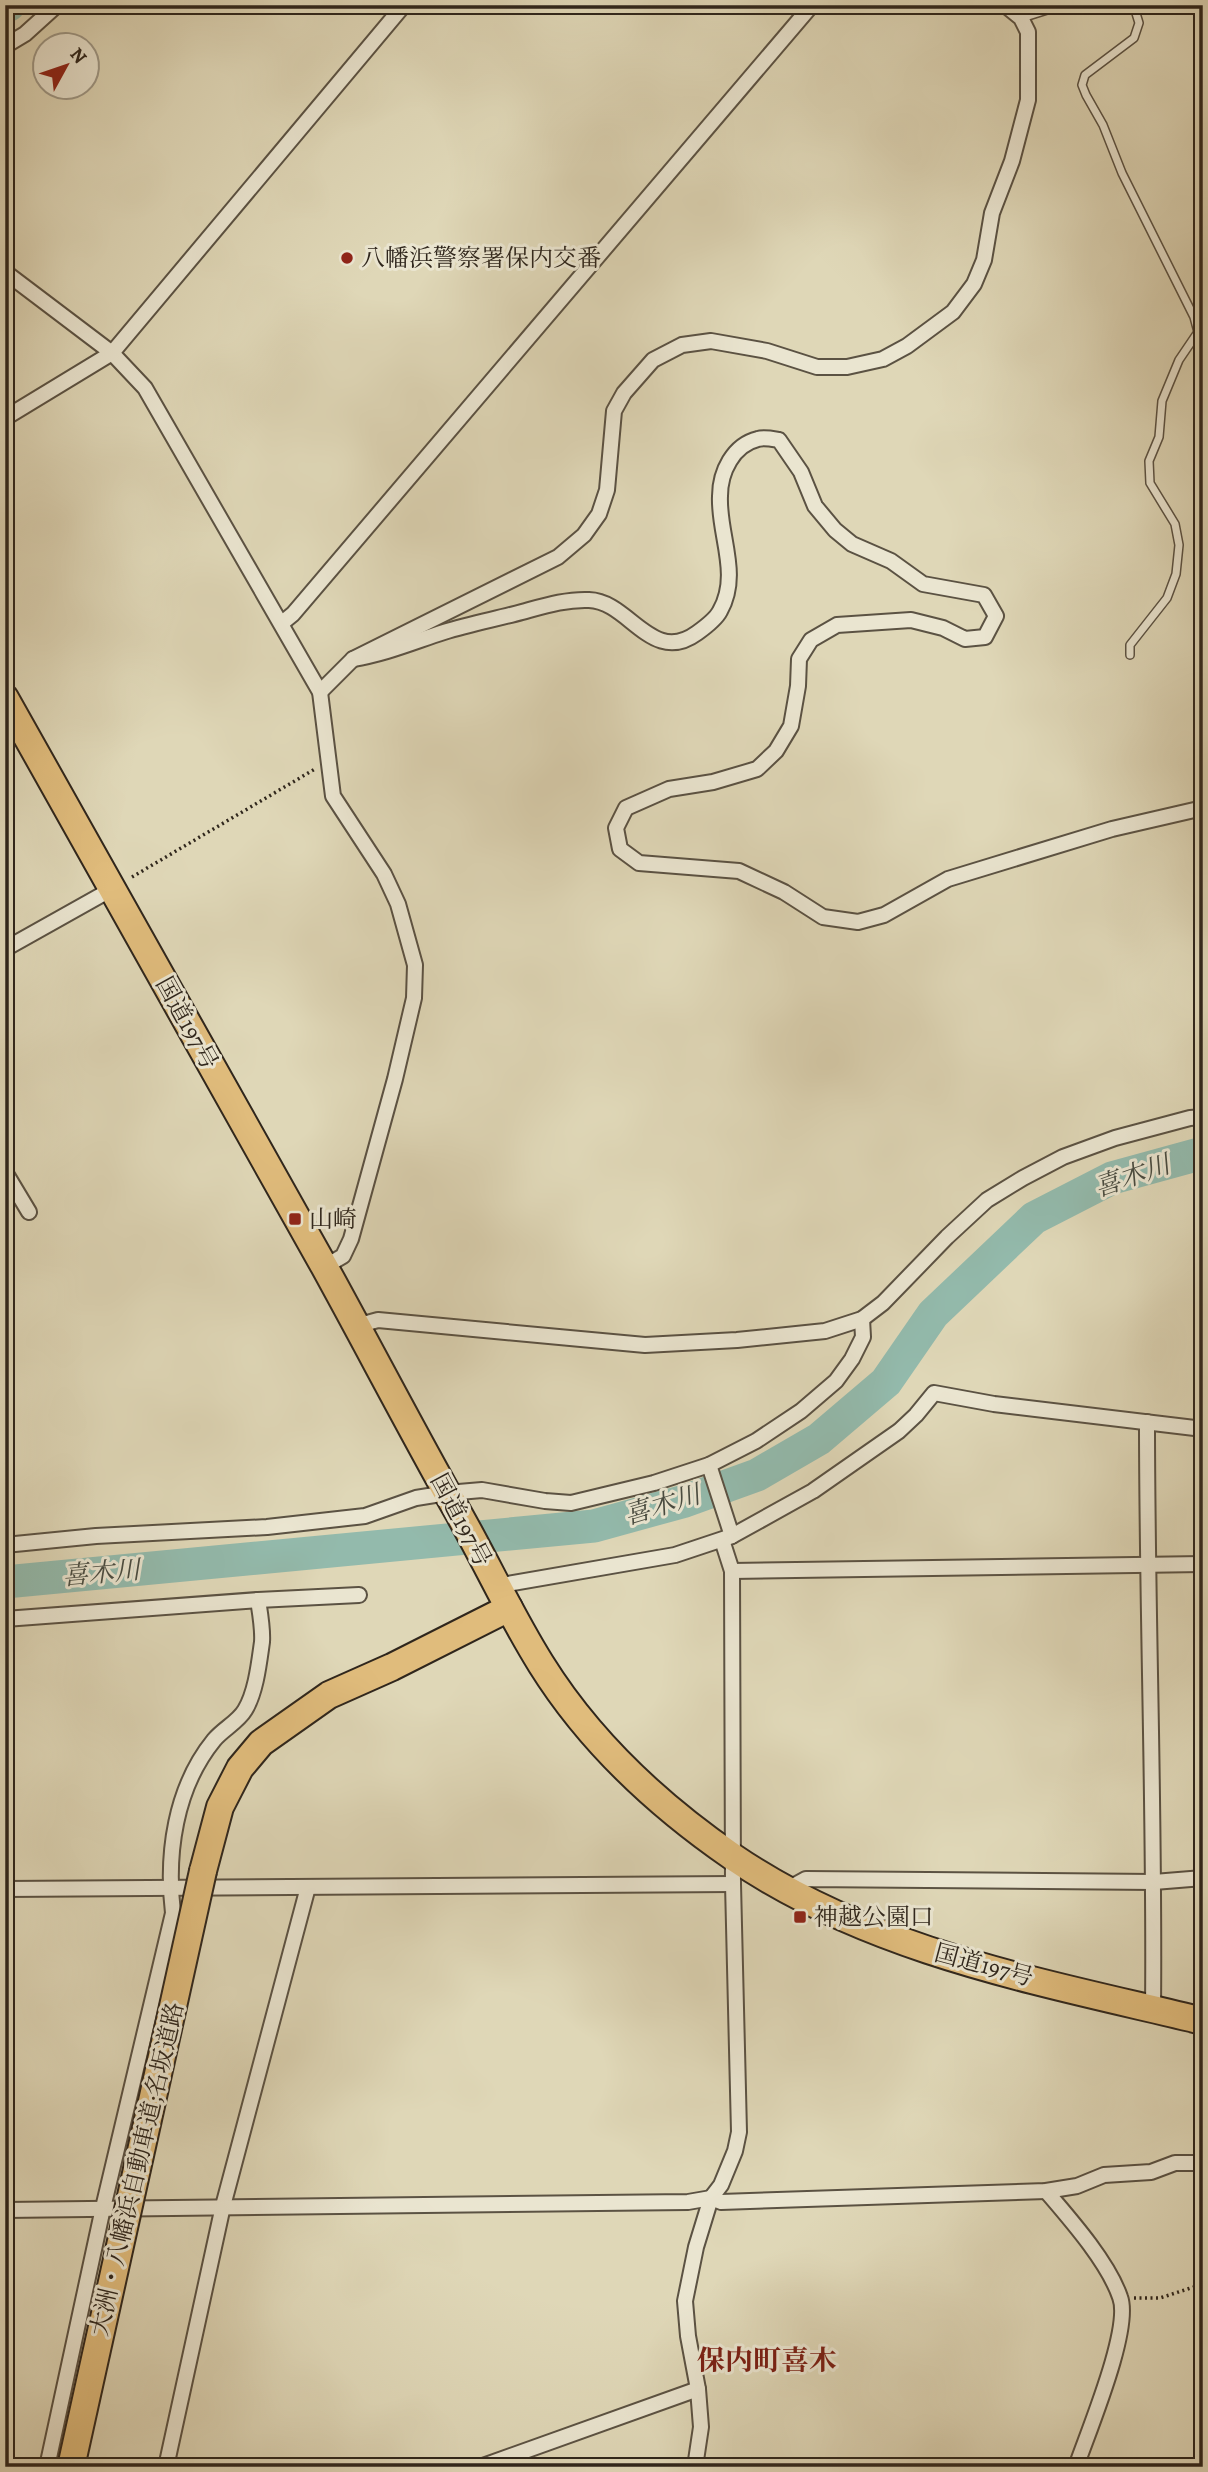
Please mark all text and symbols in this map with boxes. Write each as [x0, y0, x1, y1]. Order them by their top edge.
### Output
north arrow [32, 32, 102, 102]
text: N [64, 42, 93, 69]
place label: 八幡浜警察署保内交番 [361, 242, 601, 274]
marker: 八幡浜警察署保内交番 [339, 250, 355, 266]
street label: 国道197号 [148, 971, 226, 1075]
water label: 喜木川 [1089, 1146, 1177, 1205]
place label: 山崎 [309, 1203, 357, 1235]
marker: 山崎 [287, 1211, 303, 1227]
street label: 国道197号 [423, 1468, 499, 1572]
water label: 喜木川 [620, 1476, 707, 1533]
water label: 喜木川 [61, 1552, 144, 1594]
place label: 神越公園口 [814, 1901, 934, 1933]
marker: 神越公園口 [792, 1909, 808, 1925]
street label: 国道197号 [931, 1936, 1037, 1994]
street label: 大洲・八幡浜自動車道;名坂道路 [83, 1999, 191, 2339]
district label: 保内町喜木 [697, 2342, 837, 2380]

